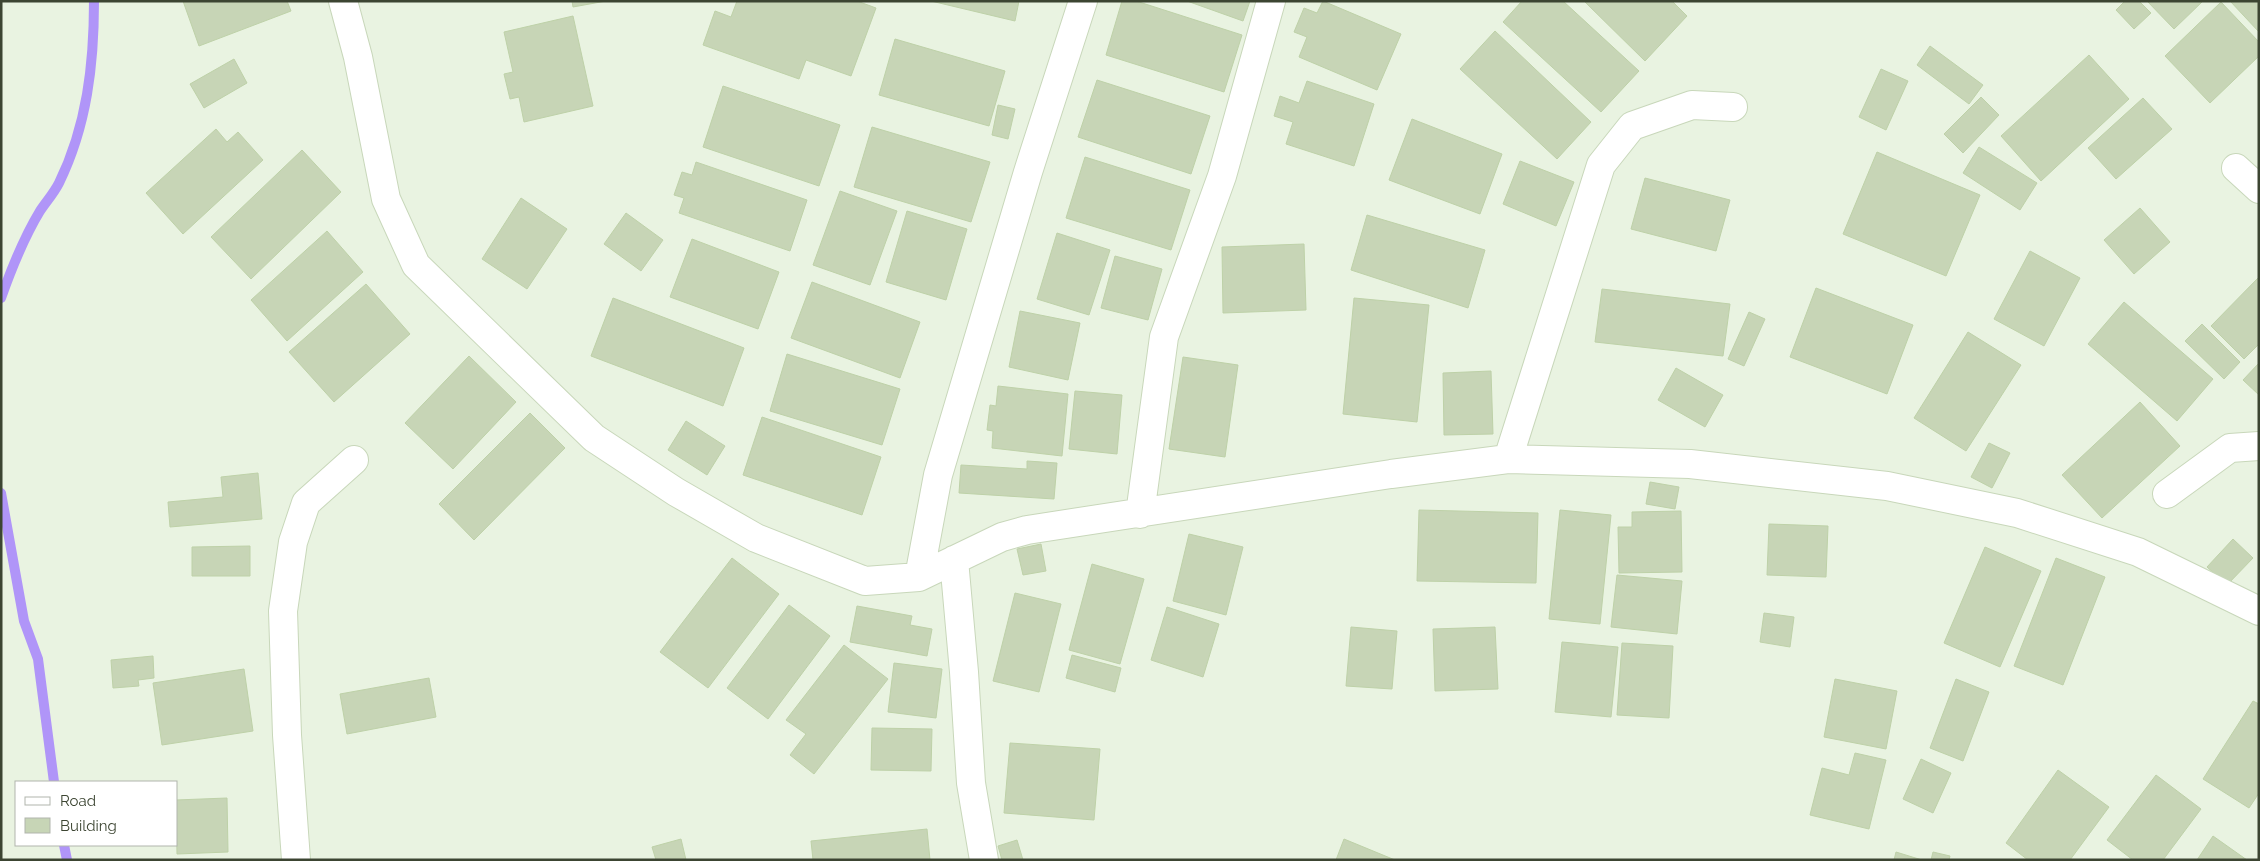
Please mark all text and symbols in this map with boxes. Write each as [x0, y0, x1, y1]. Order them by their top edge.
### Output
legend [15, 781, 178, 846]
text: Road [60, 792, 96, 810]
text: Building [60, 817, 117, 835]

